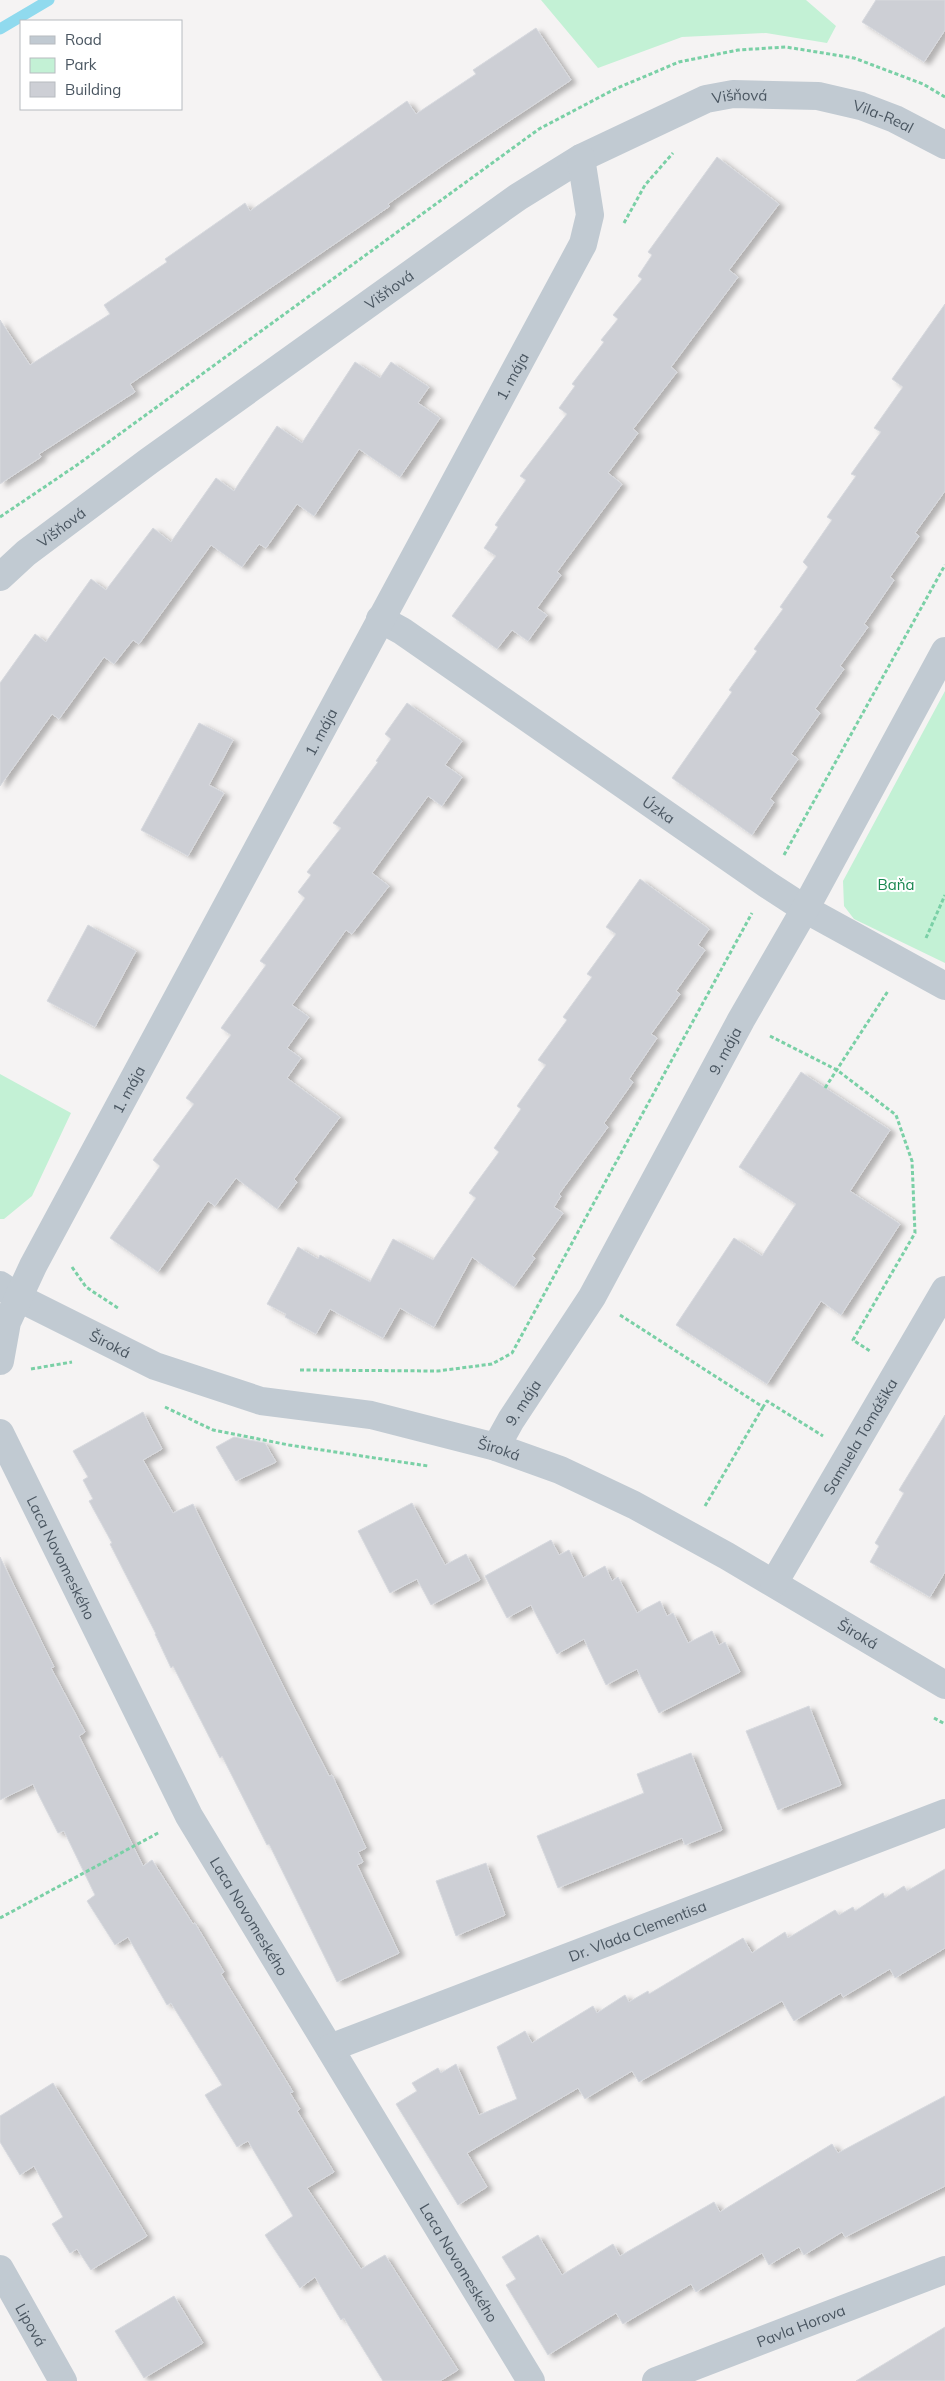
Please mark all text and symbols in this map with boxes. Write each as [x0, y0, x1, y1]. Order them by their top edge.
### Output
legend [20, 20, 182, 110]
text: Road [65, 30, 102, 49]
text: Park [65, 55, 97, 74]
text: Building [65, 80, 121, 99]
street label: Višňová [710, 85, 768, 107]
street label: Vila-Real [851, 95, 917, 137]
street label: Višňová [361, 265, 417, 313]
street label: 1. mája [491, 349, 532, 403]
street label: Višňová [33, 503, 89, 551]
street label: 1. mája [300, 705, 341, 759]
street label: Úzka [639, 792, 679, 827]
park label: Baňa [878, 875, 915, 894]
street label: 9. mája [704, 1024, 745, 1078]
street label: 1. mája [108, 1062, 149, 1116]
street label: Široká [86, 1325, 134, 1362]
street label: Samuela Tomášika [818, 1375, 901, 1498]
street label: 9. mája [501, 1376, 545, 1429]
street label: Široká [476, 1433, 523, 1464]
street label: Laca Novomeského [23, 1493, 100, 1623]
street label: Široká [835, 1614, 882, 1653]
street label: Laca Novomeského [206, 1853, 293, 1979]
street label: Dr. Vlada Clementisa [566, 1896, 709, 1966]
street label: Laca Novomeského [416, 2200, 502, 2325]
street label: Lipová [12, 2300, 51, 2350]
street label: Pavla Horova [754, 2300, 848, 2351]

